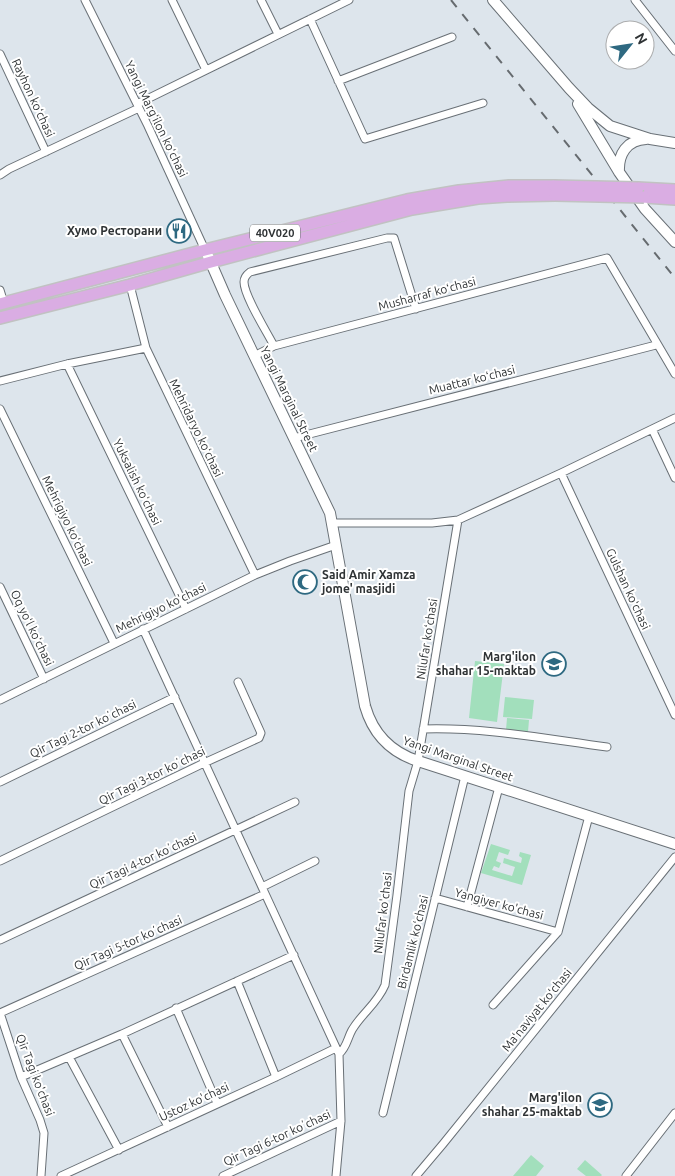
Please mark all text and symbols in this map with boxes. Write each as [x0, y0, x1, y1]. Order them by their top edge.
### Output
north arrow [605, 20, 655, 70]
text: N [632, 30, 651, 47]
street label: Rayhon koʻchasi [10, 56, 57, 139]
street label: Yangi Margʻilon koʻchasi [123, 59, 190, 179]
restaurant icon: Хумо Ресторани [166, 218, 192, 244]
place label: Хумо Ресторани [67, 224, 162, 237]
road number: 40V020 [250, 224, 300, 242]
street label: Musharraf koʻchasi [377, 274, 477, 313]
street label: Yangi Marginal Street [258, 344, 321, 454]
street label: Muattar koʻchasi [427, 362, 516, 397]
street label: Mehridaryo koʻchasi [167, 377, 226, 479]
street label: Yuksalish koʻchasi [111, 437, 164, 527]
street label: Mehrigiyo koʻchasi [40, 473, 95, 568]
street label: Gulshan koʻchasi [604, 546, 653, 631]
place label: Said Amir Xamza jome' masjidi [321, 568, 415, 595]
mosque icon: Said Amir Xamza jome' masjidi [292, 569, 318, 595]
street label: Mehrigiyo ko'chasi [113, 580, 208, 635]
street label: Oq yoʻl koʻchasi [8, 588, 56, 668]
street label: Nilufar koʻchasi [414, 597, 439, 680]
place label: Marg'ilon shahar 15-maktab [436, 650, 536, 677]
school or university icon: Marg'ilon shahar 15-maktab [541, 651, 567, 677]
street label: Qir Tagi 2-tor koʼchasi [27, 697, 138, 760]
street label: Yangi Marginal Street [401, 734, 515, 784]
street label: Qir Tagi 3-tor koʼchasi [96, 744, 207, 807]
street label: Qir Tagi 4-tor koʼchasi [87, 830, 199, 891]
street label: Nilufar ko'chasi [371, 872, 394, 954]
street label: Yangiyer ko'chasi [453, 885, 545, 922]
street label: Birdamlik koʻchasi [395, 894, 430, 990]
street label: Qir Tagi 5-tor koʼchasi [72, 913, 184, 972]
street label: Maʻnaviyat koʻchasi [499, 966, 574, 1054]
street label: Qir Tagi ko'chasi [14, 1032, 57, 1118]
street label: Ustoz ko'chasi [157, 1080, 231, 1123]
place label: Marg'ilon shahar 25-maktab [482, 1091, 582, 1118]
school or university icon: Marg'ilon shahar 25-maktab [587, 1092, 613, 1118]
street label: Qir Tagi 6-tor koʼchasi [221, 1107, 333, 1168]

